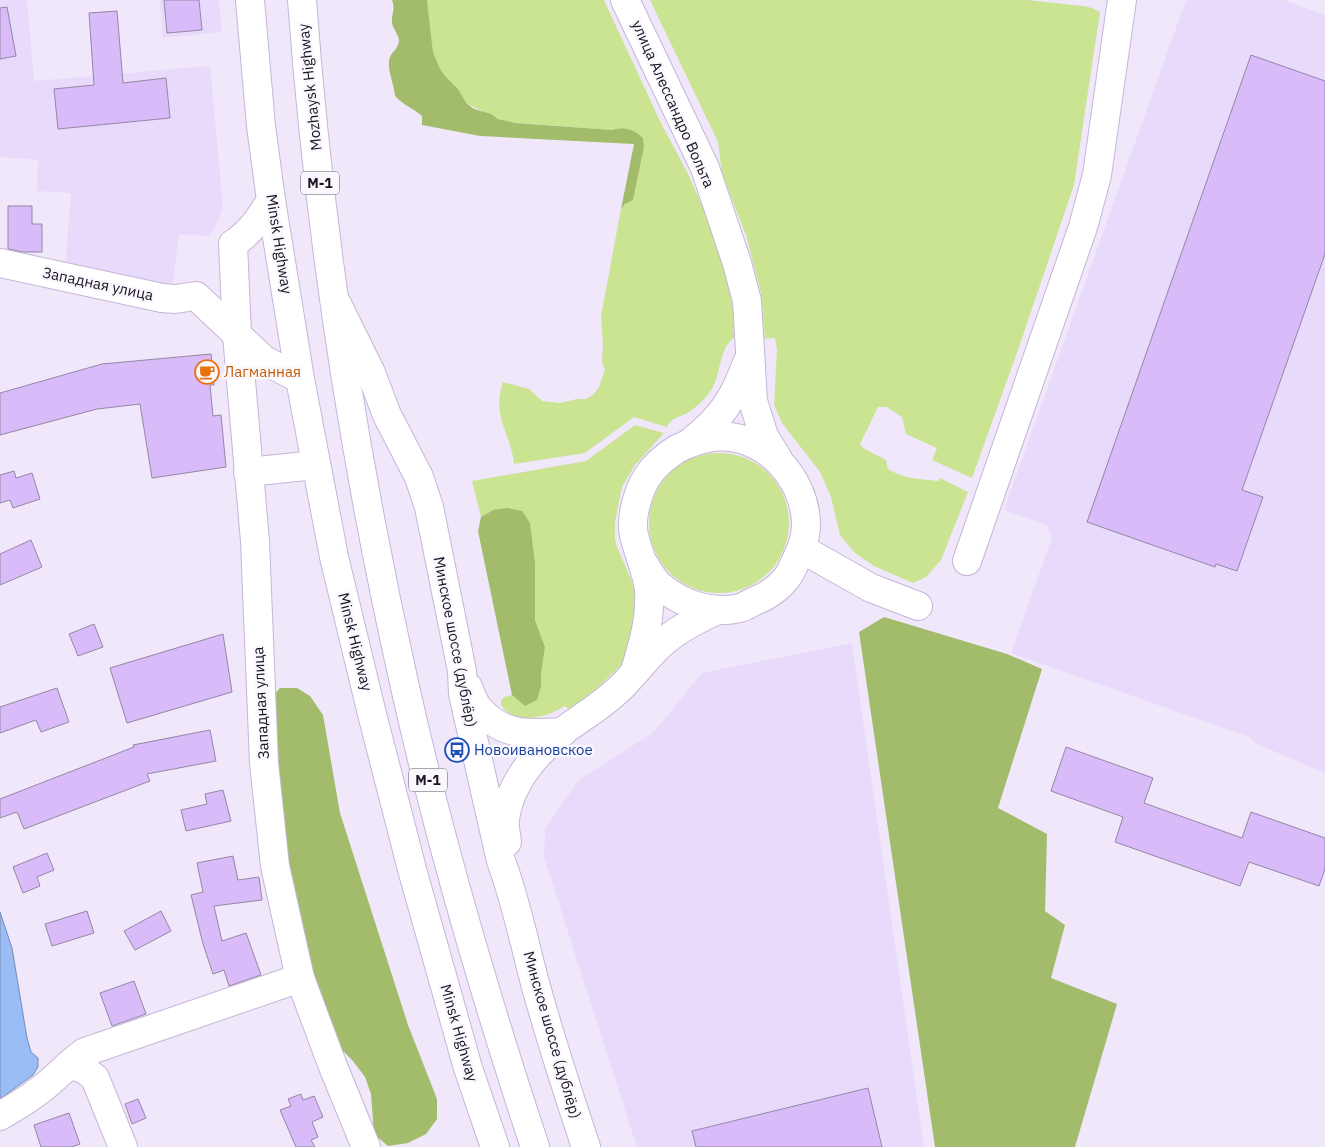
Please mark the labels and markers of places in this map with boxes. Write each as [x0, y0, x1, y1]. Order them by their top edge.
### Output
cafe icon: Лагманная [194, 359, 220, 385]
place label: Лагманная [224, 362, 301, 381]
bus stop icon: Новоивановское [444, 737, 470, 763]
place label: Новоивановское [474, 740, 593, 759]

